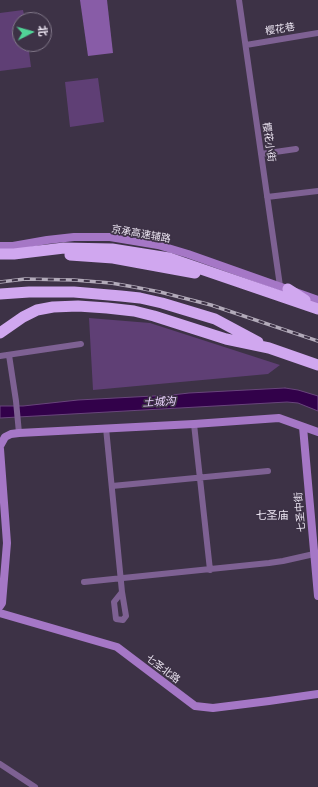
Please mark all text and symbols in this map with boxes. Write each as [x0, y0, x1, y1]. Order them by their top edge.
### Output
north arrow [12, 12, 52, 52]
street label: 樱花巷 [264, 21, 296, 37]
text: 北 [36, 25, 49, 37]
street label: 樱花小街 [260, 121, 278, 163]
street label: 京承高速辅路 [110, 223, 172, 245]
water label: 土城沟 [142, 395, 176, 409]
street label: 七圣中街 [292, 492, 308, 532]
district label: 七圣庙 [256, 509, 288, 523]
street label: 七圣北路 [143, 652, 183, 686]

